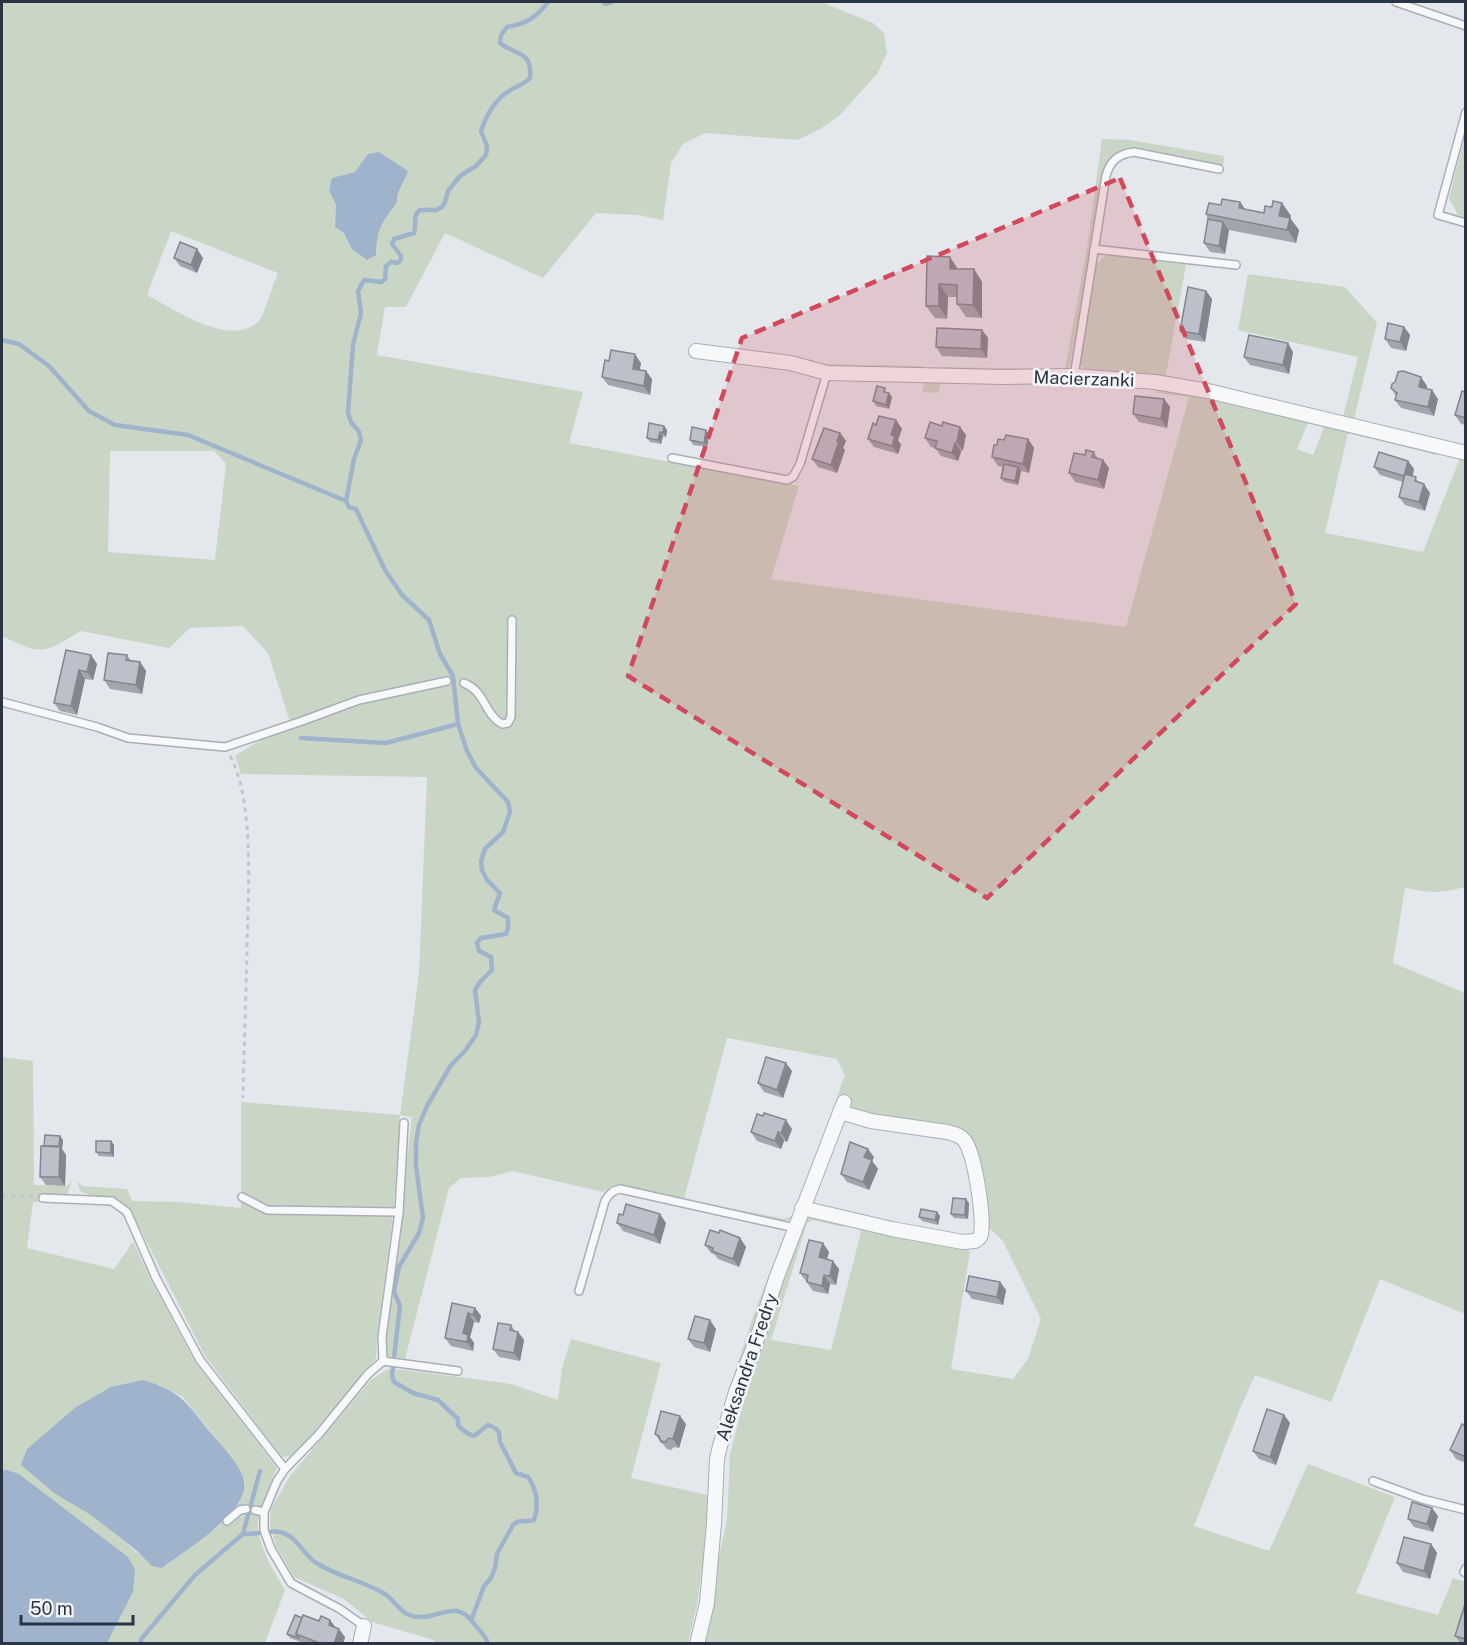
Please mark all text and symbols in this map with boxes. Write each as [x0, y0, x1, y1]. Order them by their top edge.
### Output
street label: Macierzanki [1033, 366, 1135, 391]
street label: Aleksandra Fredry [711, 1290, 782, 1443]
scale bar [21, 1588, 134, 1626]
text: 50 m [30, 1598, 73, 1619]

